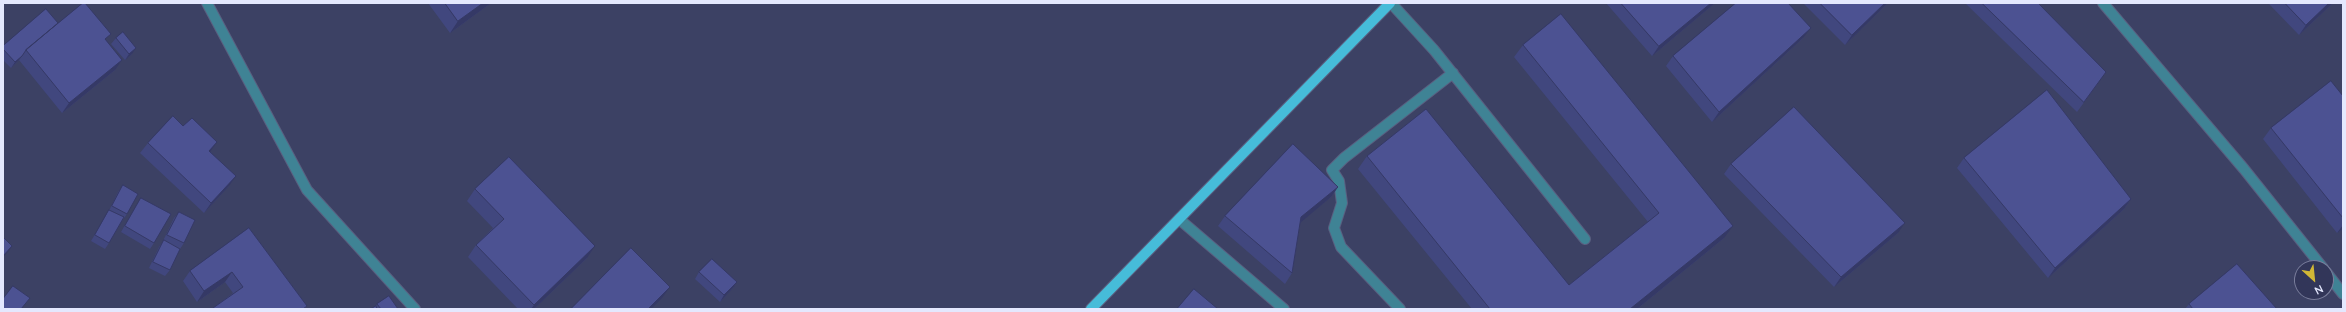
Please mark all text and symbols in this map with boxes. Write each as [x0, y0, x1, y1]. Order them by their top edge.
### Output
north arrow [2294, 260, 2334, 300]
text: N [2312, 282, 2326, 298]

